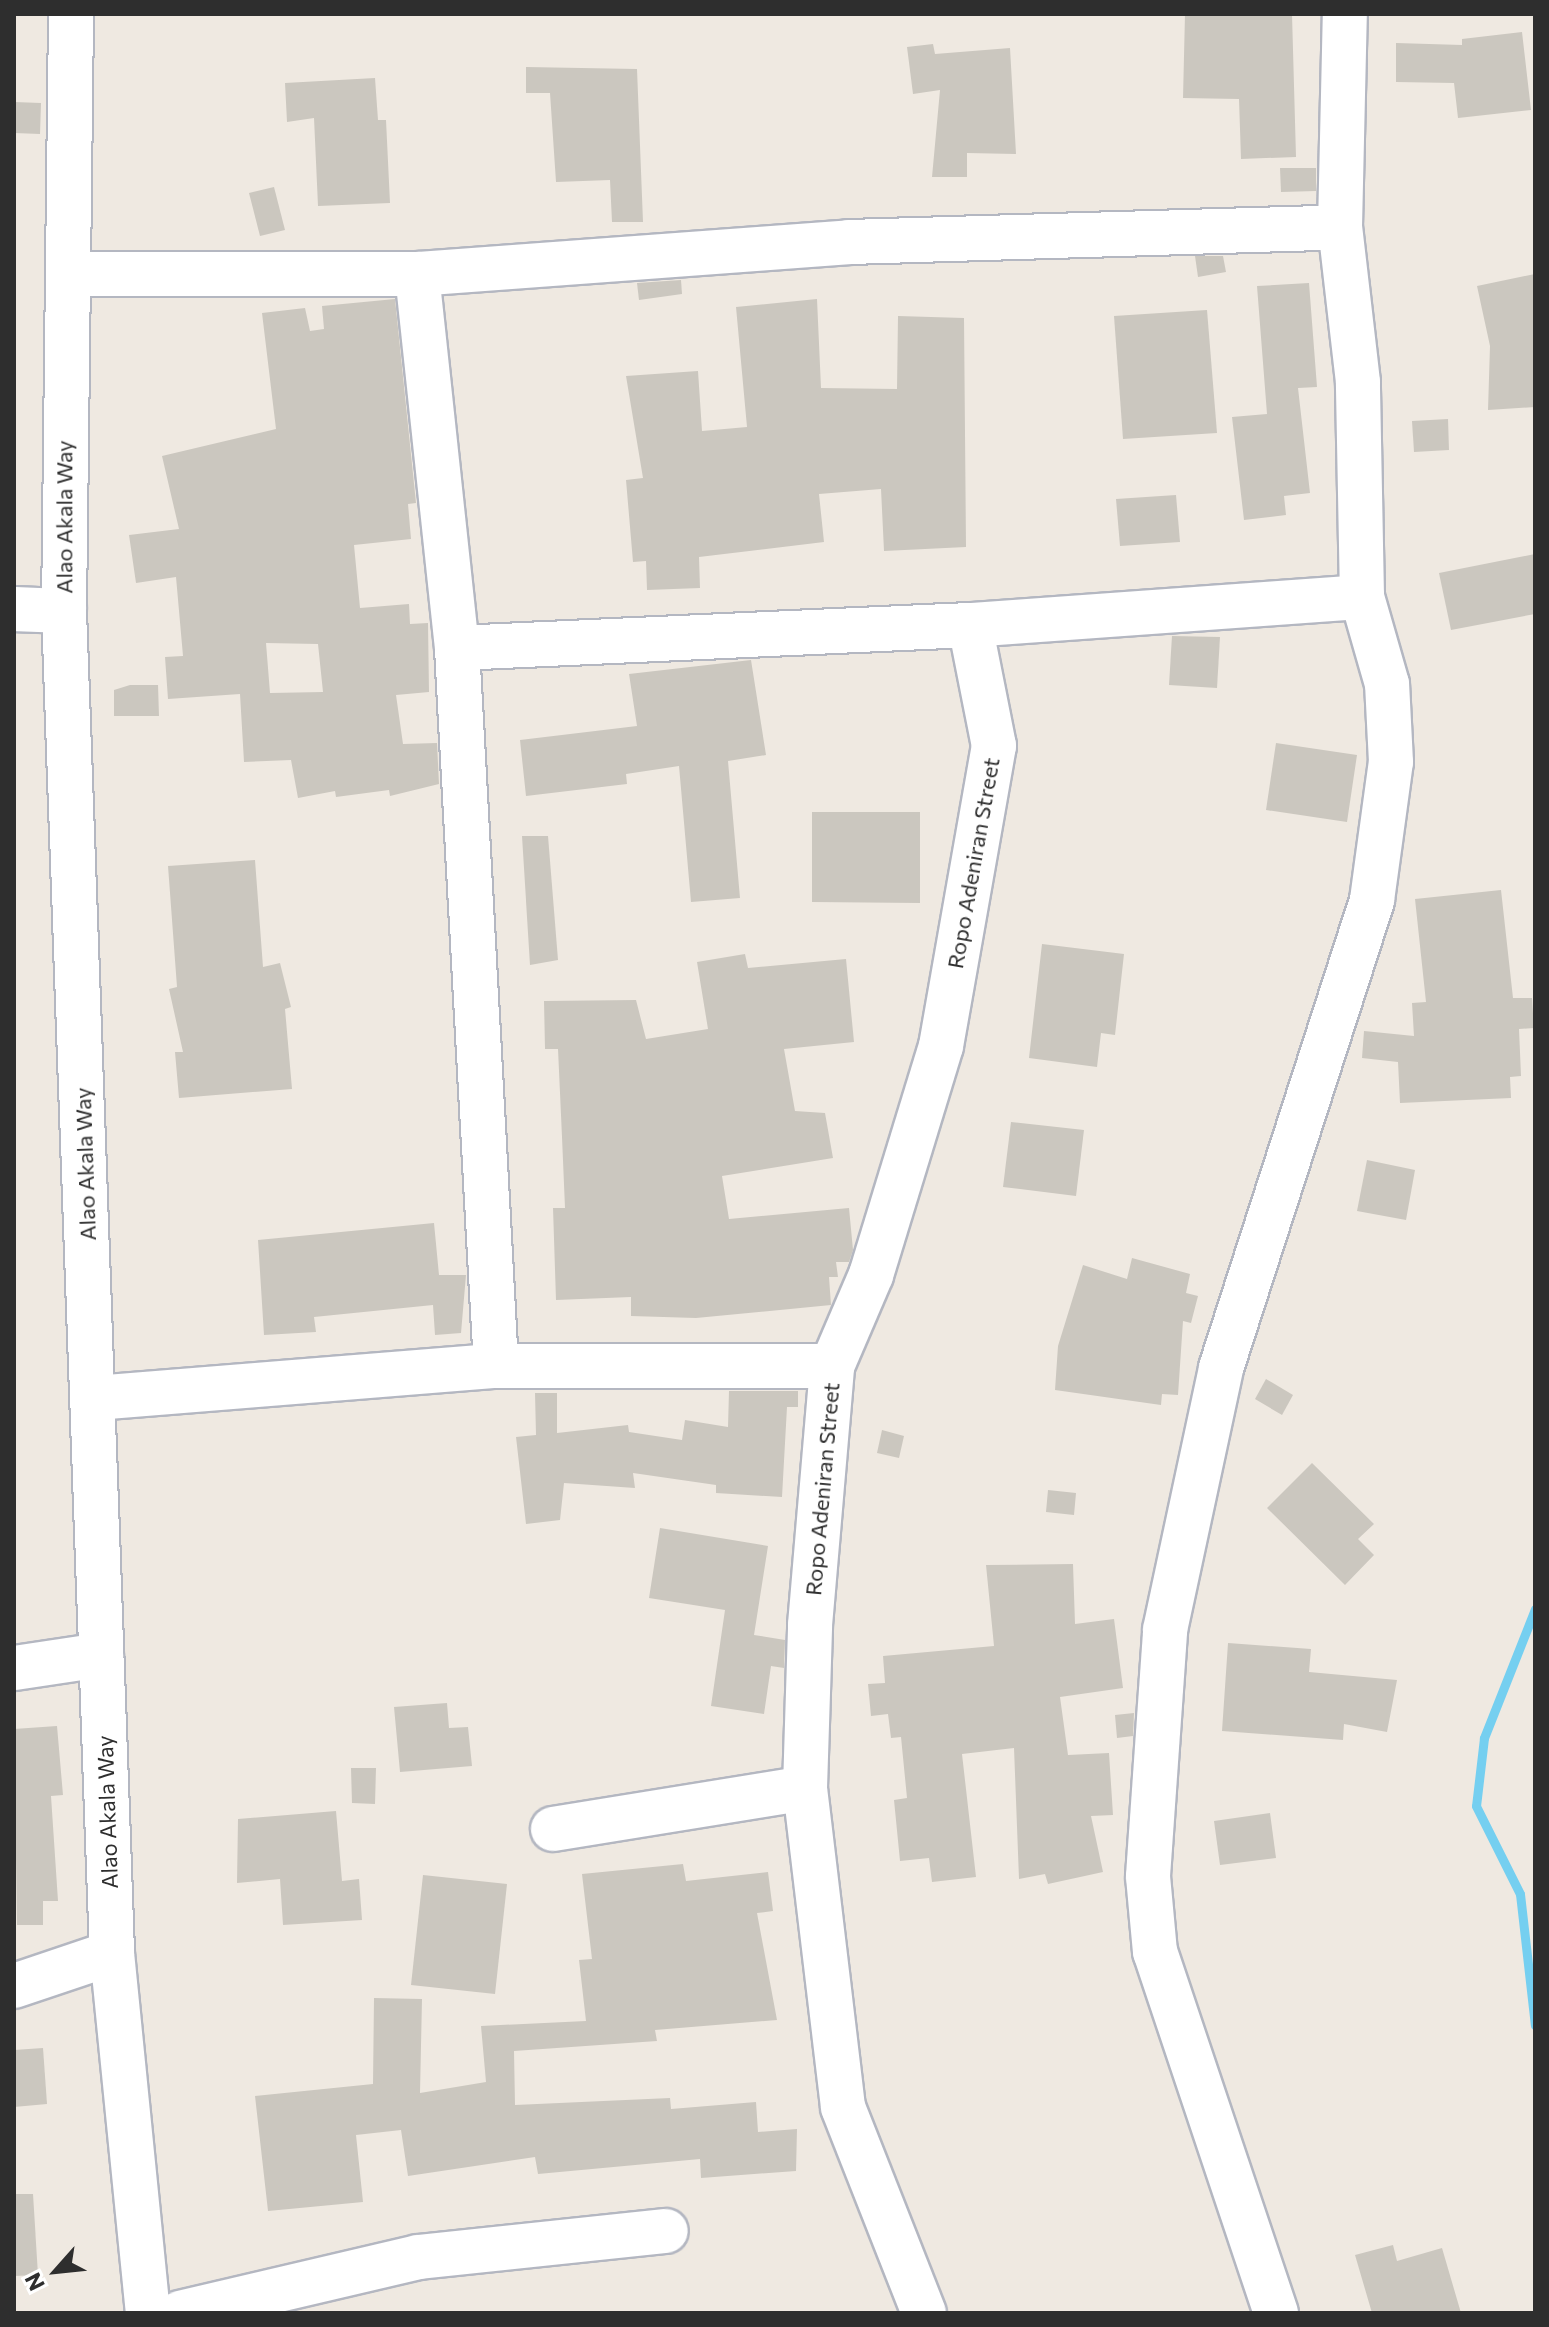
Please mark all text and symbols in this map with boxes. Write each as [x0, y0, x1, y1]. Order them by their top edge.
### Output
street label: Alao Akala Way [51, 440, 77, 594]
street label: Ropo Adeniran Street [941, 755, 1005, 971]
street label: Alao Akala Way [69, 1087, 101, 1241]
street label: Ropo Adeniran Street [800, 1381, 844, 1597]
street label: Alao Akala Way [91, 1735, 123, 1889]
north arrow [16, 2231, 96, 2311]
text: N [18, 2269, 50, 2296]

